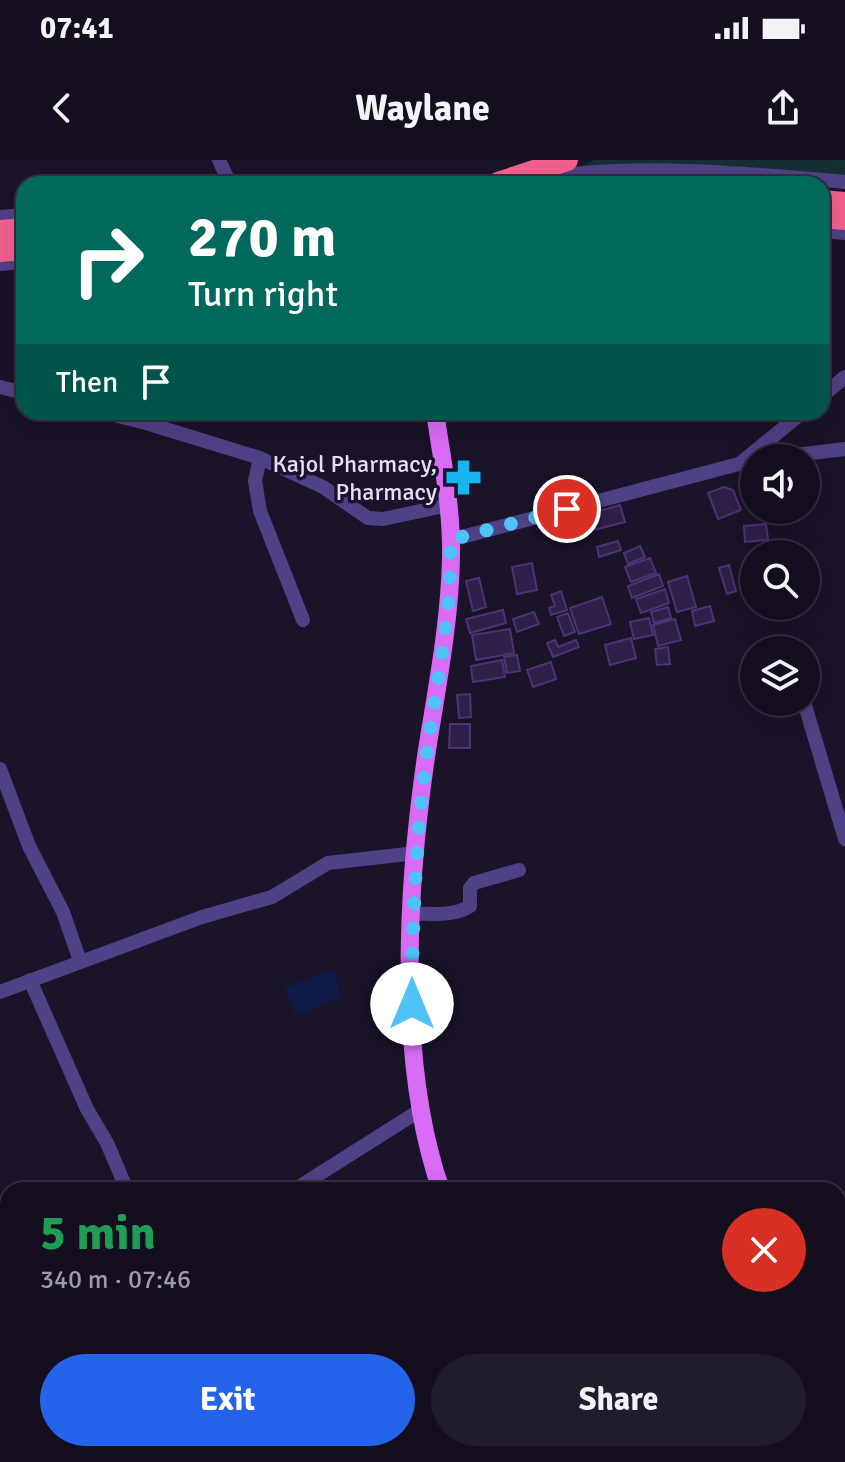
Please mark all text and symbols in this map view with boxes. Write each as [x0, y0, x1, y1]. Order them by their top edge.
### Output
text: 07:41 [40, 10, 114, 47]
icon: back [40, 86, 84, 130]
text: Waylane [355, 86, 490, 131]
icon: share [761, 86, 805, 130]
text: 270 m [188, 203, 336, 272]
icon: right [56, 208, 160, 312]
text: Turn right [188, 272, 338, 317]
icon: arrive [134, 360, 178, 404]
text: Then [56, 364, 118, 401]
map controls [740, 444, 820, 716]
button: sound [740, 444, 820, 524]
place label: Kajol Pharmacy, Pharmacy [272, 449, 437, 507]
pharmacy icon: Kajol Pharmacy, Pharmacy [444, 459, 482, 497]
pin [533, 475, 601, 543]
icon: arrive [545, 487, 589, 531]
button: search [740, 540, 820, 620]
button: layers [740, 636, 820, 716]
position arrow [370, 962, 454, 1046]
text: 5 min [40, 1204, 156, 1263]
button: close [722, 1208, 806, 1292]
text: 340 m · 07:46 [40, 1264, 191, 1296]
button: Exit [40, 1354, 415, 1446]
button: Share [431, 1354, 806, 1446]

